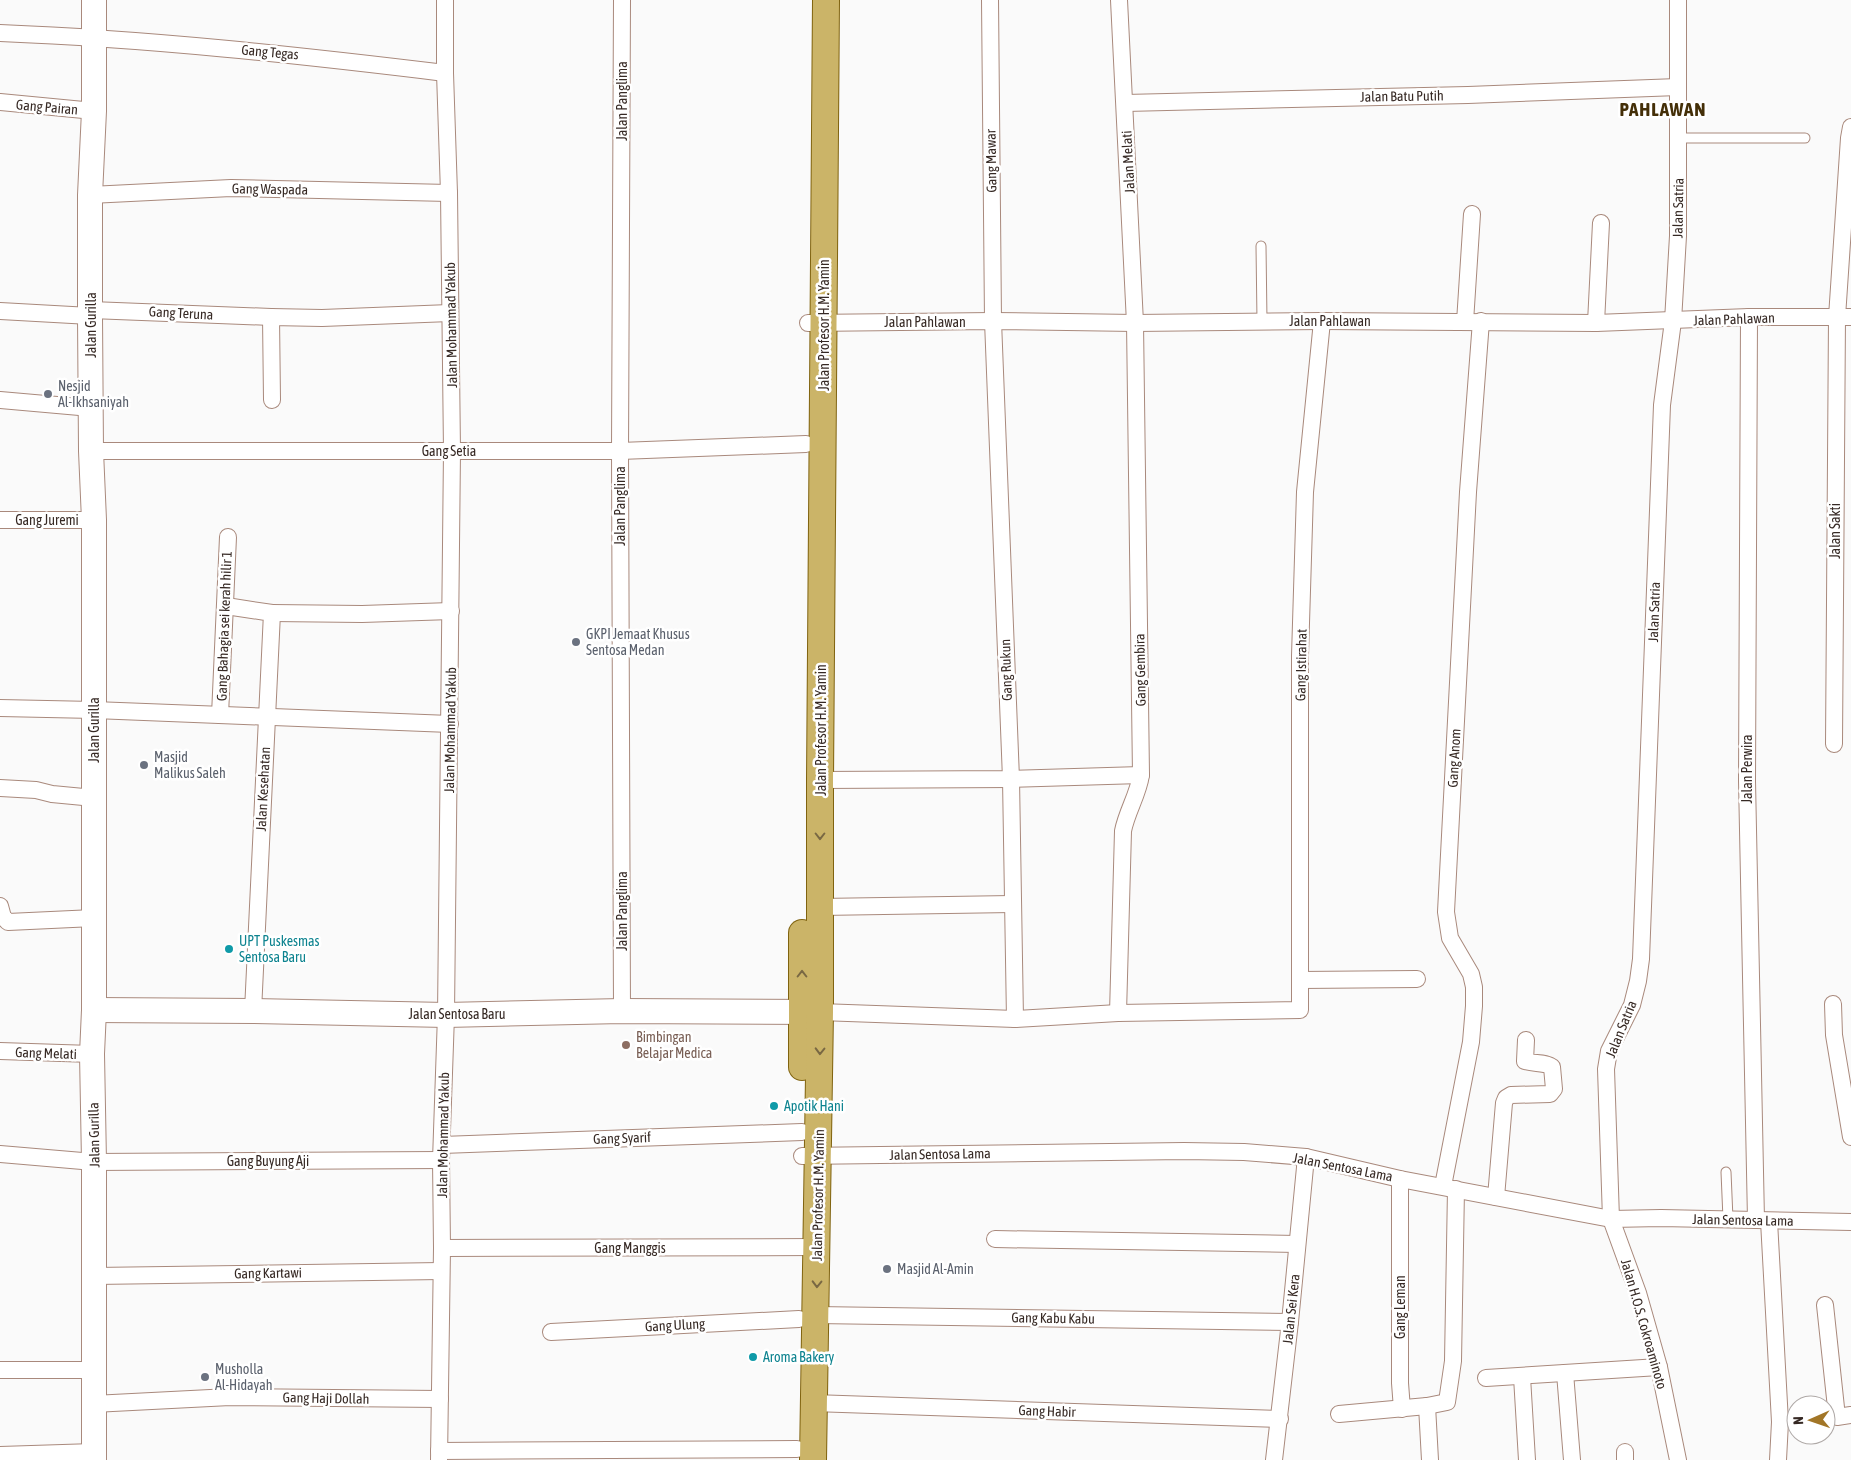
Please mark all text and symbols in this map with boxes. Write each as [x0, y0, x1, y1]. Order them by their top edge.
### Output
street label: Gang Tegas [241, 42, 299, 62]
street label: Jalan Panglima [614, 61, 630, 141]
street label: Jalan Batu Putih [1360, 87, 1444, 105]
street label: Gang Pairan [15, 96, 79, 118]
district label: PAHLAWAN [1619, 98, 1707, 120]
street label: Gang Mawar [982, 128, 1000, 193]
street label: Jalan Melati [1118, 130, 1138, 194]
street label: Jalan Satria [1669, 178, 1687, 238]
street label: Gang Waspada [232, 180, 308, 198]
street label: Jalan Profesor H.M. Yamin [816, 259, 832, 391]
street label: Jalan Mohammad Yakub [442, 262, 460, 388]
street label: Jalan Gurilla [83, 292, 99, 358]
street label: Gang Teruna [148, 303, 214, 323]
street label: Jalan Pahlawan [1693, 310, 1775, 328]
street label: Jalan Pahlawan [1289, 313, 1371, 329]
street label: Jalan Pahlawan [884, 314, 966, 330]
place label: Nesjid Al-Ikhsaniyah [58, 378, 129, 410]
marker: Nesjid Al-Ikhsaniyah [42, 388, 54, 400]
street label: Gang Setia [422, 443, 476, 459]
street label: Jalan Panglima [612, 466, 628, 546]
street label: Jalan Sakti [1827, 503, 1843, 559]
street label: Gang Juremi [15, 512, 79, 528]
street label: Gang Bahagia sei kerah hilir 1 [213, 551, 235, 701]
street label: Jalan Satria [1645, 582, 1663, 642]
place label: GKPI Jemaat Khusus Sentosa Medan [586, 626, 690, 658]
street label: Gang Istirahat [1292, 629, 1310, 701]
street label: Gang Gembira [1131, 633, 1149, 707]
marker: GKPI Jemaat Khusus Sentosa Medan [570, 636, 582, 648]
street label: Gang Rukun [997, 639, 1015, 701]
street label: Jalan Profesor H.M. Yamin [813, 664, 829, 796]
street label: Jalan Mohammad Yakub [441, 667, 459, 793]
street label: Jalan Gurilla [86, 697, 102, 763]
street label: Gang Anom [1444, 728, 1464, 788]
street label: Jalan Perwira [1739, 734, 1755, 804]
street label: Jalan Kesehatan [253, 746, 273, 832]
place label: Masjid Malikus Saleh [154, 749, 226, 781]
marker: Masjid Malikus Saleh [138, 759, 150, 771]
one-way arrow [815, 832, 825, 840]
street label: Jalan Panglima [614, 871, 630, 951]
place label: UPT Puskesmas Sentosa Baru [239, 933, 320, 965]
marker: UPT Puskesmas Sentosa Baru [223, 943, 235, 955]
one-way arrow [797, 970, 807, 978]
street label: Jalan Satria [1602, 998, 1640, 1060]
street label: Jalan Sentosa Baru [409, 1006, 505, 1022]
place label: Bimbingan Belajar Medica [636, 1029, 712, 1061]
marker: Bimbingan Belajar Medica [620, 1039, 632, 1051]
street label: Gang Melati [15, 1044, 77, 1062]
one-way arrow [815, 1048, 825, 1055]
street label: Jalan Mohammad Yakub [434, 1072, 452, 1198]
place label: Apotik Hani [784, 1098, 844, 1114]
marker: Apotik Hani [768, 1100, 780, 1112]
street label: Jalan Gurilla [85, 1102, 103, 1168]
street label: Gang Syarif [593, 1129, 651, 1147]
street label: Jalan Profesor H.M. Yamin [809, 1129, 827, 1261]
street label: Jalan Sentosa Lama [889, 1145, 991, 1163]
street label: Jalan Sentosa Lama [1292, 1149, 1394, 1185]
street label: Gang Buyung Aji [227, 1153, 309, 1169]
street label: Jalan Sentosa Lama [1692, 1211, 1794, 1229]
street label: Gang Manggis [594, 1240, 666, 1256]
street label: Jalan H.O.S. Cokroaminoto [1618, 1257, 1670, 1391]
place label: Masjid Al-Amin [897, 1261, 974, 1277]
marker: Masjid Al-Amin [881, 1263, 893, 1275]
street label: Gang Kartawi [234, 1264, 302, 1282]
street label: Jalan Sei Kera [1279, 1273, 1303, 1345]
street label: Gang Leman [1392, 1275, 1408, 1339]
one-way arrow [811, 1280, 822, 1288]
street label: Gang Kabu Kabu [1011, 1309, 1095, 1327]
street label: Gang Ulung [645, 1315, 705, 1335]
place label: Aroma Bakery [763, 1349, 835, 1365]
marker: Aroma Bakery [747, 1351, 759, 1363]
place label: Musholla Al-Hidayah [215, 1361, 273, 1393]
marker: Musholla Al-Hidayah [199, 1371, 211, 1383]
street label: Gang Haji Dollah [282, 1389, 370, 1407]
north arrow [1786, 1395, 1836, 1445]
street label: Gang Habir [1018, 1402, 1077, 1420]
text: N [1790, 1416, 1806, 1425]

